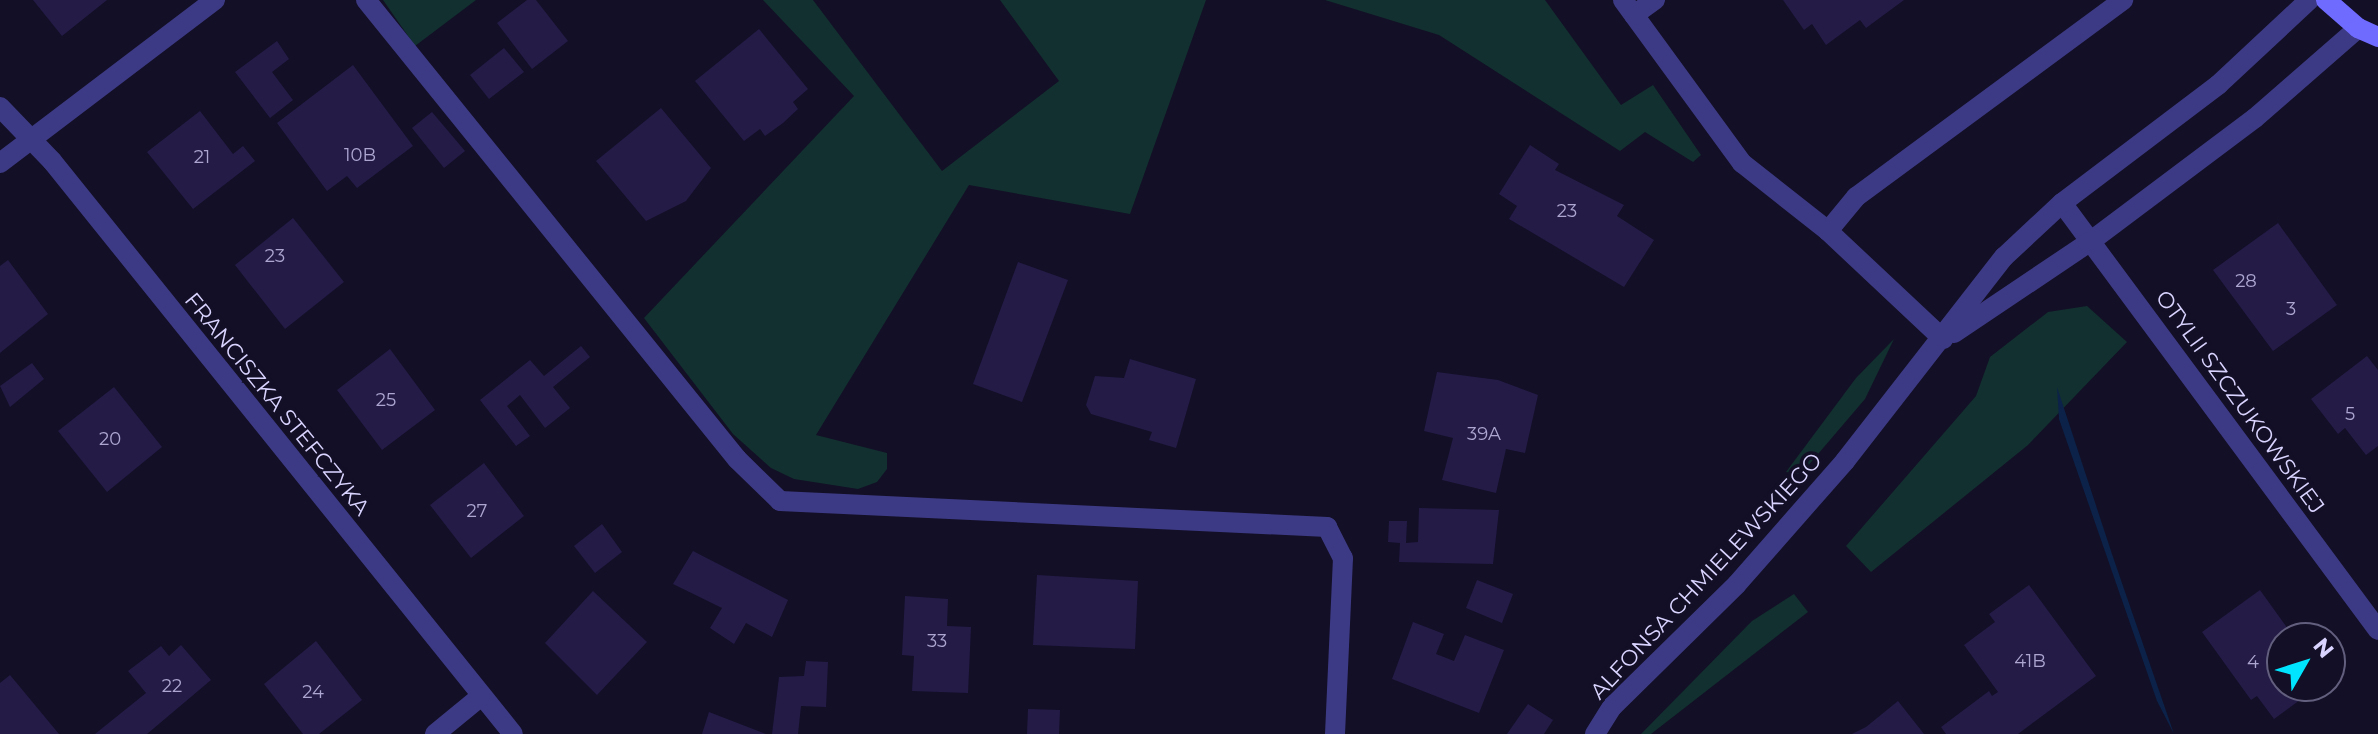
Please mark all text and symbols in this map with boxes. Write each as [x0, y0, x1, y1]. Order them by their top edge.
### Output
house number: 10B [344, 144, 376, 166]
house number: 21 [194, 146, 210, 168]
house number: 23 [1557, 200, 1577, 222]
house number: 23 [265, 245, 285, 267]
house number: 28 [2235, 270, 2257, 292]
street label: OTYLII SZCZUKOWSKIEJ [2150, 285, 2330, 519]
street label: FRANCISZKA STEFCZYKA [179, 287, 375, 521]
house number: 3 [2286, 298, 2296, 320]
house number: 25 [376, 389, 396, 411]
house number: 5 [2345, 403, 2355, 425]
house number: 39A [1467, 423, 1501, 445]
house number: 20 [99, 428, 121, 450]
street label: ALFONSA CHMIELEWSKIEGO [1585, 447, 1827, 705]
house number: 27 [467, 500, 487, 522]
north arrow [2266, 622, 2346, 702]
house number: 33 [927, 630, 947, 652]
text: N [2307, 632, 2340, 663]
house number: 41B [2014, 650, 2046, 672]
house number: 4 [2247, 651, 2259, 673]
house number: 22 [162, 675, 182, 697]
house number: 24 [302, 681, 324, 703]

